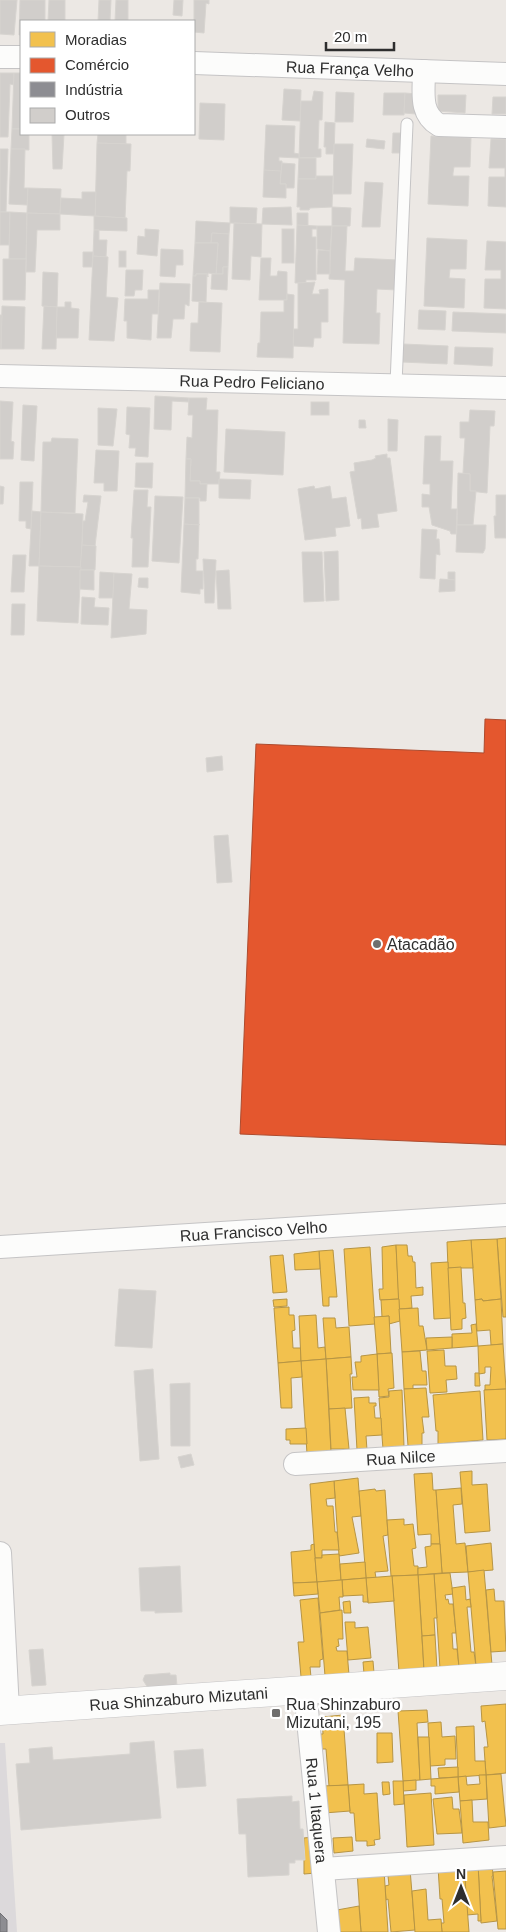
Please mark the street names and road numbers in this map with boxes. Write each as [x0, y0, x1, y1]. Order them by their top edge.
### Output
street label: Rua França Velho [286, 58, 414, 80]
street label: Rua Pedro Feliciano [179, 372, 325, 393]
street label: Rua Francisco Velho [179, 1218, 328, 1245]
street label: Rua Nilce [366, 1447, 436, 1469]
street label: Rua Shinzaburo Mizutani [89, 1684, 268, 1714]
street label: Rua 1 Itaquera [303, 1757, 330, 1864]

